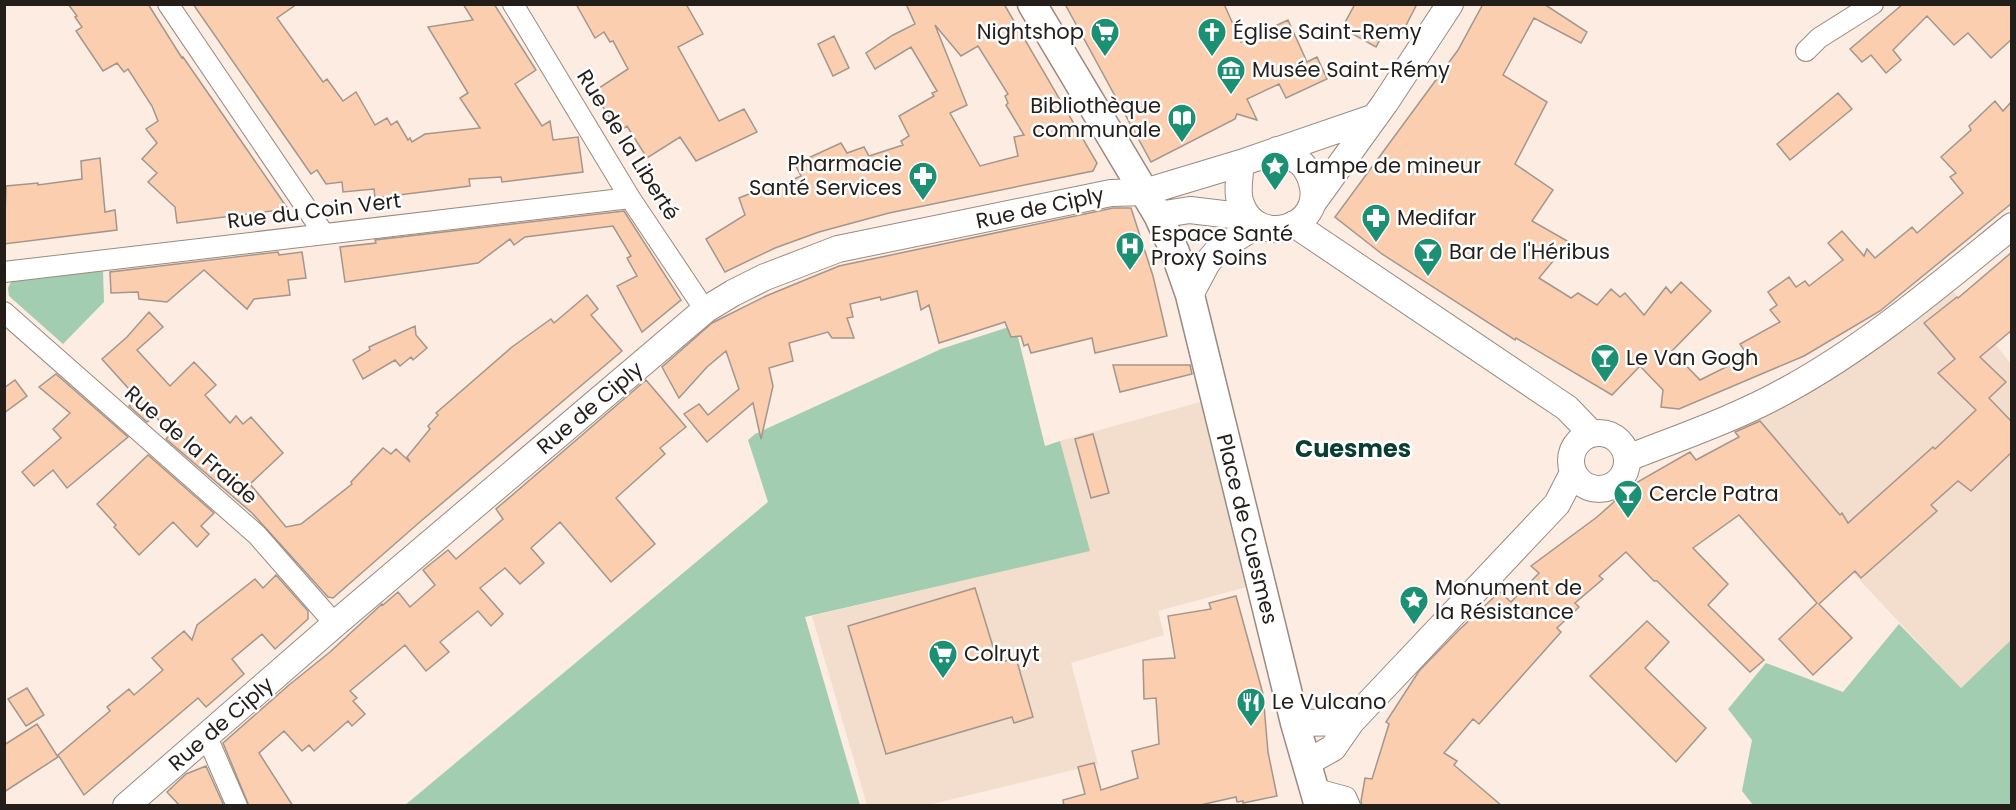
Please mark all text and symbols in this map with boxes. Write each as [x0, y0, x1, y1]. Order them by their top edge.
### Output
supermarket icon: Nightshop [1089, 16, 1121, 58]
church icon: Église Saint-Remy [1196, 16, 1228, 58]
place label: Nightshop [977, 17, 1084, 46]
place label: Église Saint-Remy [1233, 17, 1422, 46]
museum icon: Musée Saint-Rémy [1215, 54, 1247, 96]
place label: Musée Saint-Rémy [1252, 55, 1450, 84]
street label: Rue de la Liberté [570, 64, 686, 226]
place label: Bibliothèque communale [1030, 91, 1161, 144]
library icon: Bibliothèque communale [1166, 102, 1198, 144]
place label: Pharmacie Santé Services [749, 149, 902, 202]
place icon: Lampe de mineur [1259, 150, 1291, 192]
place label: Lampe de mineur [1296, 151, 1481, 180]
pharmacy icon: Pharmacie Santé Services [907, 160, 939, 202]
street label: Rue de Ciply [973, 180, 1107, 235]
street label: Rue du Coin Vert [226, 185, 402, 236]
pharmacy icon: Medifar [1360, 202, 1392, 244]
place label: Medifar [1397, 203, 1477, 232]
place label: Espace Santé Proxy Soins [1151, 219, 1293, 272]
hospital icon: Espace Santé Proxy Soins [1114, 230, 1146, 272]
bar icon: Bar de l'Héribus [1412, 236, 1444, 278]
place label: Bar de l'Héribus [1449, 237, 1610, 266]
bar icon: Le Van Gogh [1589, 342, 1621, 384]
place label: Le Van Gogh [1626, 343, 1759, 372]
street label: Rue de Ciply [530, 355, 649, 461]
street label: Rue de la Fraide [119, 379, 264, 511]
street label: Place de Cuesmes [1210, 431, 1285, 627]
district label: Cuesmes [1295, 432, 1411, 465]
bar icon: Cercle Patra [1612, 478, 1644, 520]
place label: Cercle Patra [1649, 479, 1779, 508]
place label: Monument de la Résistance [1435, 573, 1582, 626]
place icon: Monument de la Résistance [1398, 584, 1430, 626]
supermarket icon: Colruyt [927, 638, 959, 680]
place label: Colruyt [964, 639, 1040, 668]
street label: Rue de Ciply [162, 670, 279, 777]
restaurant icon: Le Vulcano [1235, 686, 1267, 728]
place label: Le Vulcano [1272, 687, 1386, 716]

